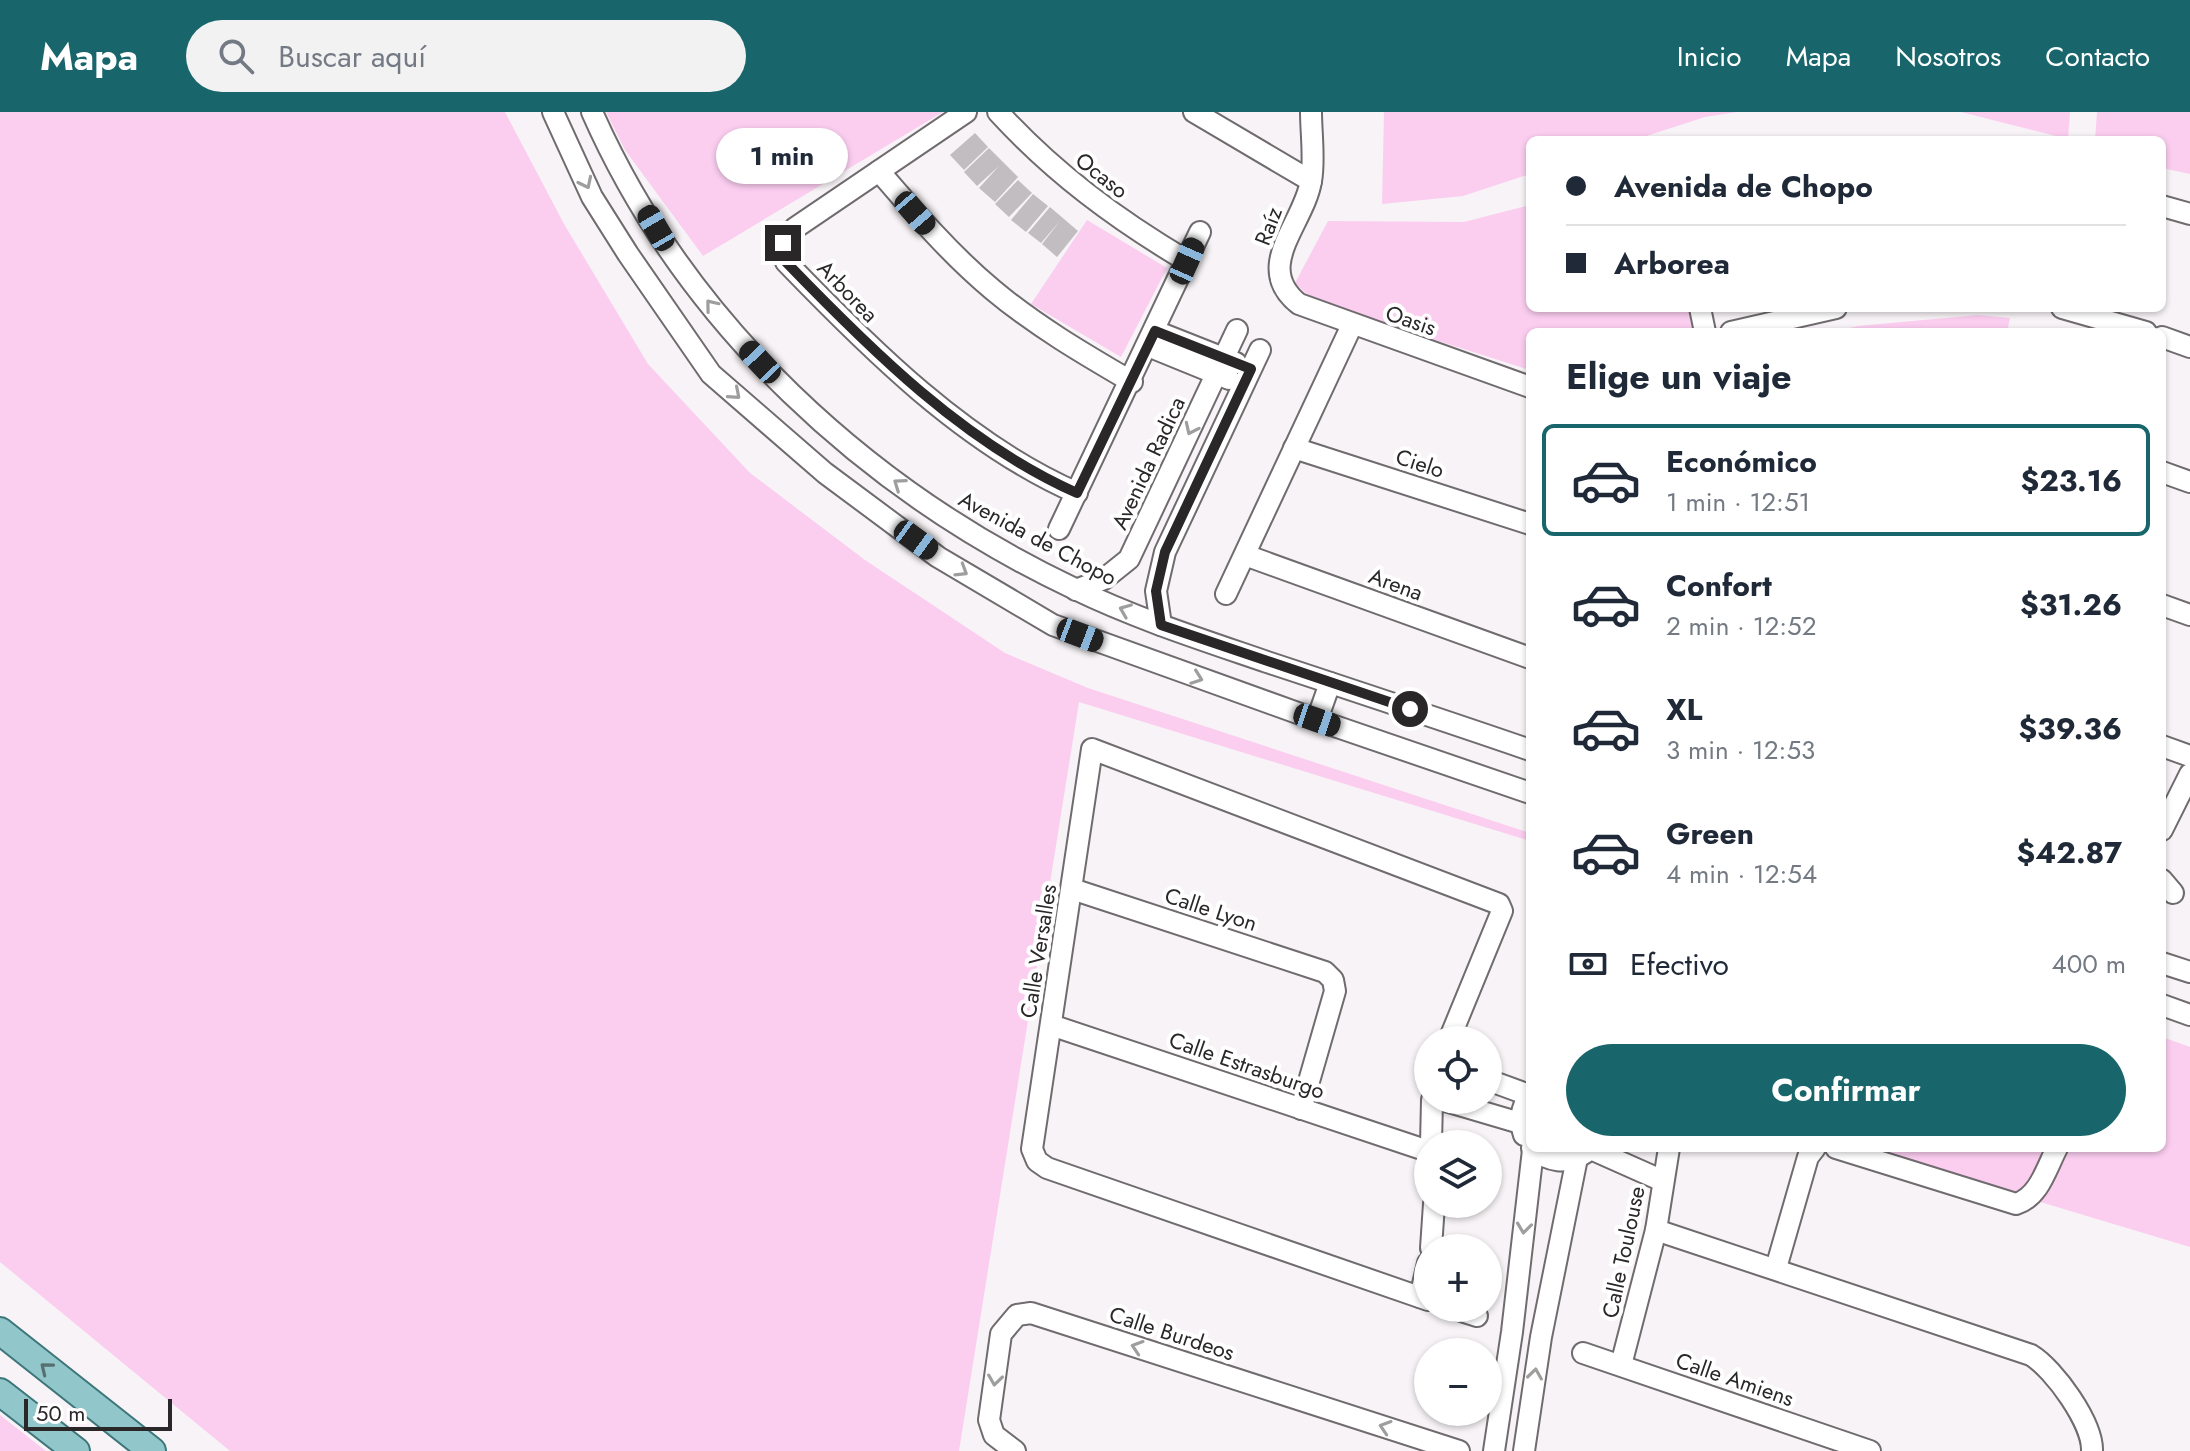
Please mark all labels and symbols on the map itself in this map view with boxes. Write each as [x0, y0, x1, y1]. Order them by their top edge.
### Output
callout: 1 min [717, 127, 849, 183]
street label: Ocaso [1069, 144, 1135, 206]
one-way arrow [576, 174, 591, 189]
car [890, 187, 940, 239]
car [634, 201, 678, 255]
street label: Raíz [1246, 202, 1290, 250]
route end [765, 225, 801, 261]
car [1166, 234, 1208, 288]
street label: Arborea [810, 253, 886, 329]
street label: Oasis [1381, 297, 1441, 344]
one-way arrow [706, 300, 721, 314]
car [735, 336, 785, 388]
one-way arrow [725, 385, 740, 399]
street label: Avenida Radica [1103, 391, 1193, 535]
one-way arrow [1185, 420, 1201, 435]
street label: Cielo [1392, 440, 1448, 486]
one-way arrow [893, 479, 907, 494]
street label: Avenida de Chopo [953, 483, 1123, 593]
car [890, 516, 942, 564]
street label: Arena [1365, 560, 1427, 608]
one-way arrow [953, 561, 967, 576]
one-way arrow [1119, 603, 1133, 620]
car [1053, 615, 1107, 655]
one-way arrow [1190, 668, 1204, 685]
route start [1392, 691, 1428, 727]
car [1290, 701, 1344, 739]
street label: Calle Lyon [1161, 879, 1261, 939]
street label: Calle Versalles [1012, 882, 1064, 1020]
street label: Calle Estrasburgo [1165, 1023, 1329, 1107]
street label: Calle Toulouse [1593, 1183, 1653, 1321]
one-way arrow [1516, 1222, 1533, 1235]
street label: Calle Burdeos [1105, 1298, 1239, 1368]
one-way arrow [1131, 1340, 1145, 1356]
street label: Calle Amiens [1672, 1344, 1798, 1414]
one-way arrow [41, 1363, 56, 1378]
one-way arrow [1526, 1367, 1543, 1381]
one-way arrow [987, 1373, 1004, 1387]
scale bar [24, 1395, 172, 1431]
one-way arrow [1378, 1420, 1392, 1436]

